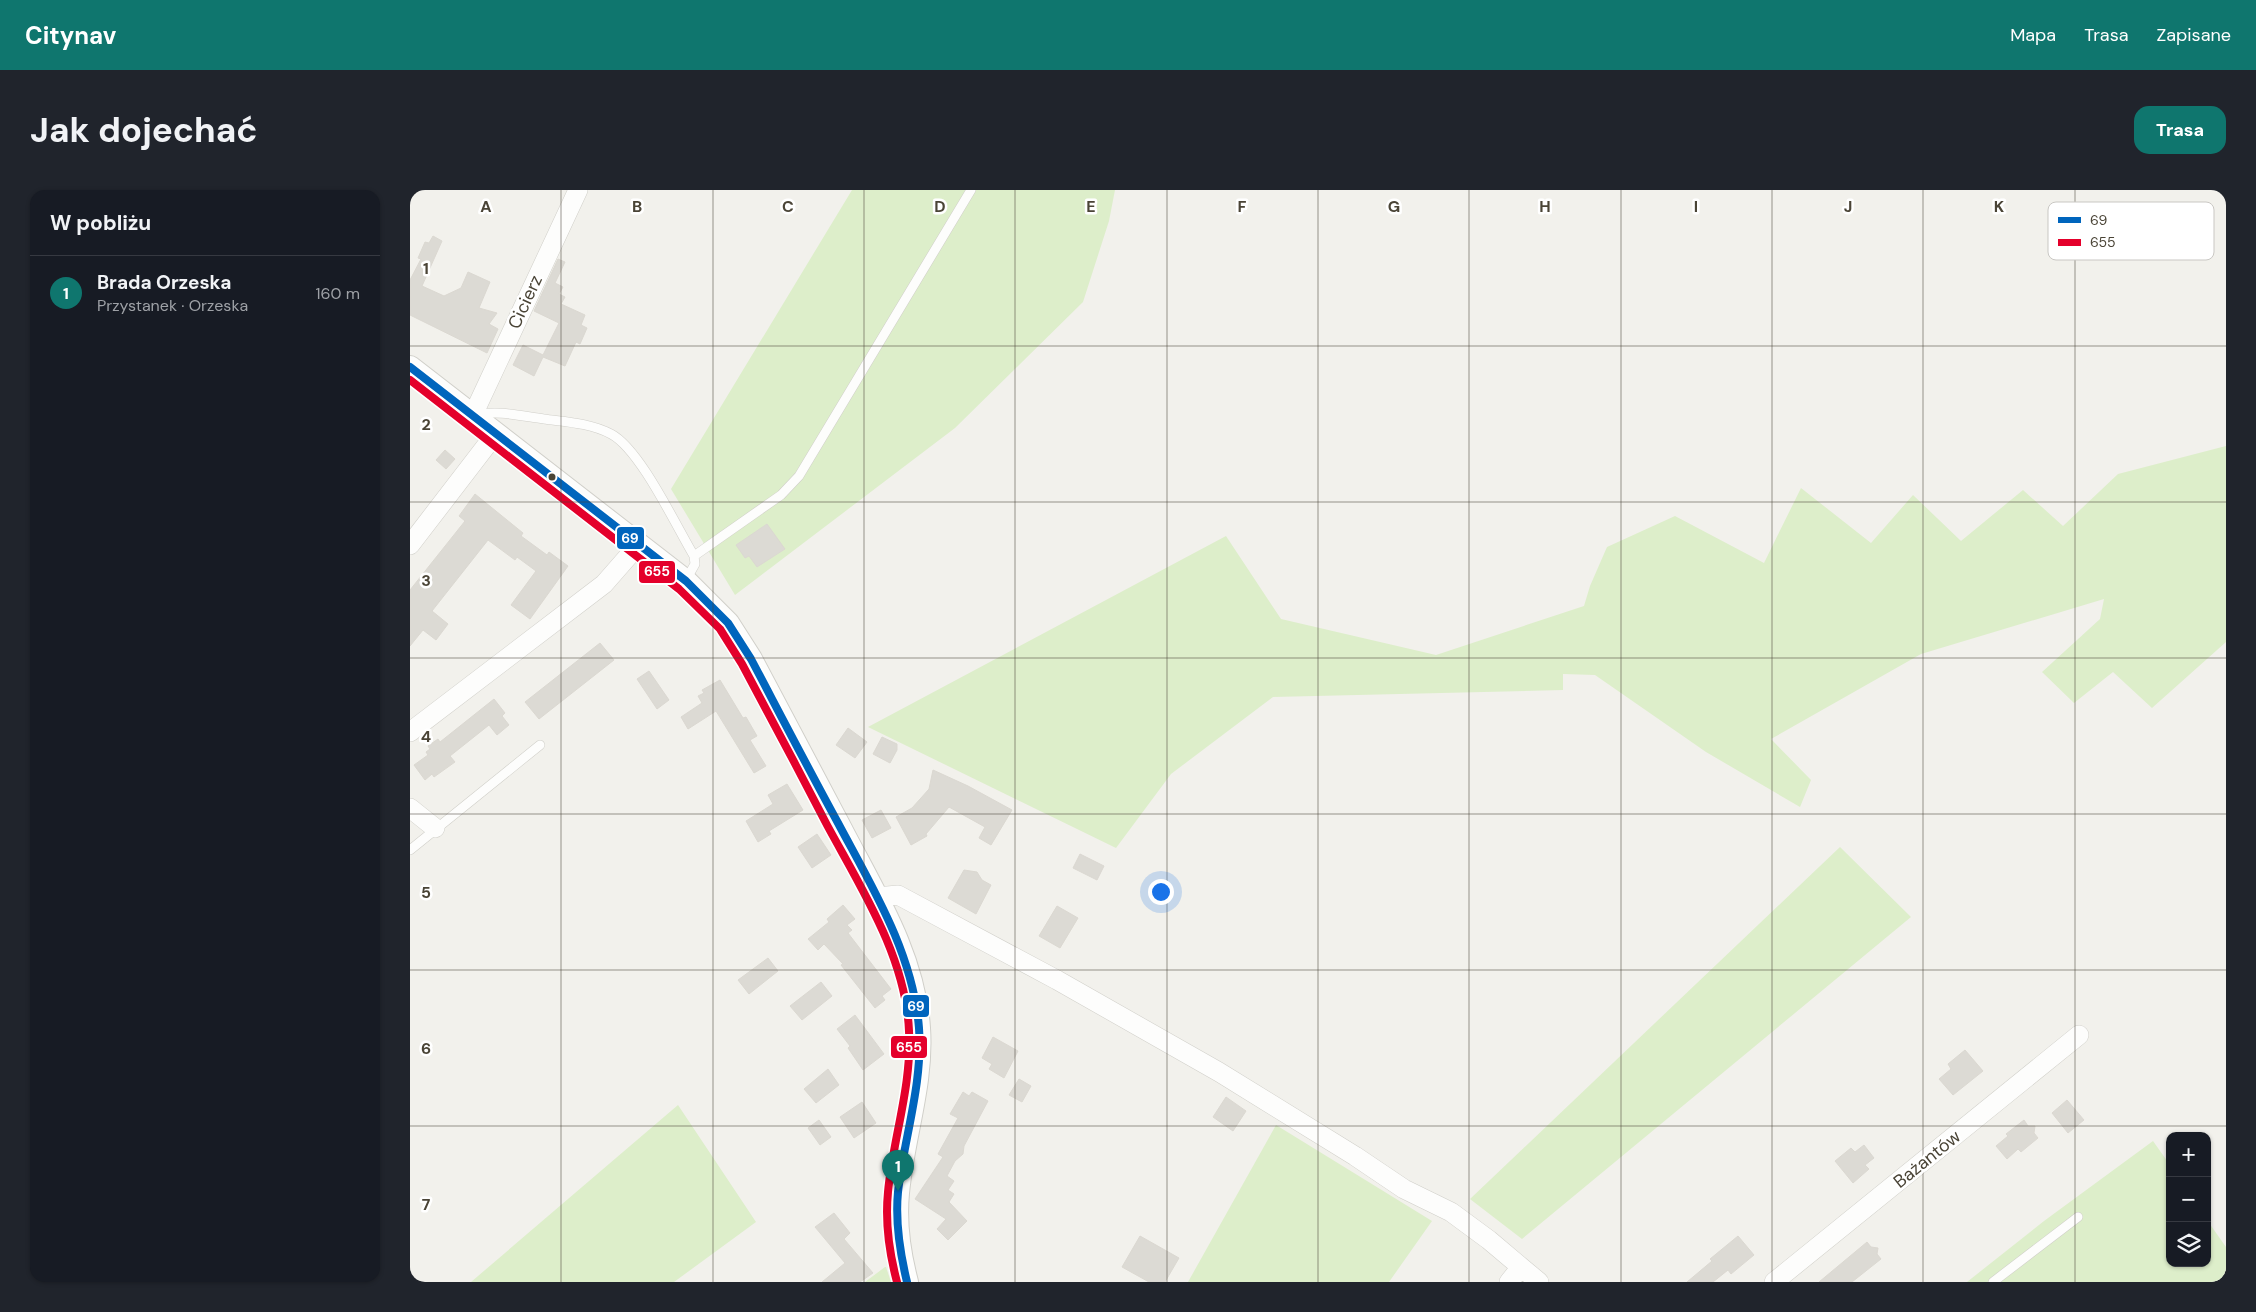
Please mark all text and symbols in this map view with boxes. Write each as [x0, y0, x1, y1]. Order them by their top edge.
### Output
text: Citynav [25, 20, 116, 51]
text: Mapa [2010, 23, 2056, 47]
text: Trasa [2084, 23, 2128, 47]
text: Zapisane [2156, 23, 2231, 47]
button: Trasa [2134, 106, 2226, 154]
text: Jak dojechać [30, 107, 257, 153]
text: A [480, 196, 492, 217]
text: B [632, 196, 642, 217]
text: C [782, 196, 794, 217]
text: D [934, 196, 946, 217]
text: E [1086, 196, 1096, 217]
text: F [1238, 196, 1247, 217]
text: G [1388, 196, 1400, 217]
text: H [1539, 196, 1551, 217]
text: I [1694, 196, 1698, 217]
text: J [1844, 196, 1852, 217]
text: K [1994, 196, 2005, 217]
legend [2048, 202, 2214, 260]
text: W pobliżu [50, 209, 151, 237]
text: 69 [2090, 211, 2108, 229]
text: 655 [2090, 233, 2116, 251]
text: 1 [423, 258, 429, 279]
text: Brada Orzeska [97, 270, 231, 295]
street label: Cicierz [502, 271, 548, 333]
text: 1 [63, 283, 69, 304]
text: 160 m [316, 283, 360, 304]
text: Przystanek · Orzeska [97, 295, 248, 316]
text: 2 [421, 414, 431, 435]
unlabelled marker [547, 472, 557, 482]
line badge: 69 [616, 526, 645, 550]
text: 69 [621, 529, 639, 547]
line badge: 655 [638, 560, 676, 584]
text: 655 [644, 562, 670, 580]
text: 3 [421, 570, 431, 591]
text: 4 [421, 726, 431, 747]
your location [1148, 879, 1174, 905]
text: 5 [421, 882, 431, 903]
line badge: 69 [902, 994, 930, 1018]
text: 69 [907, 997, 925, 1015]
line badge: 655 [890, 1035, 928, 1059]
text: 6 [421, 1038, 431, 1059]
text: 655 [896, 1038, 922, 1056]
street label: Bażantów [1888, 1124, 1966, 1193]
map controls [2166, 1132, 2211, 1267]
button: + [2166, 1132, 2211, 1177]
pin: 1 [882, 1150, 914, 1191]
button: − [2166, 1177, 2211, 1222]
text: 7 [422, 1194, 431, 1215]
button: layers [2166, 1222, 2211, 1267]

